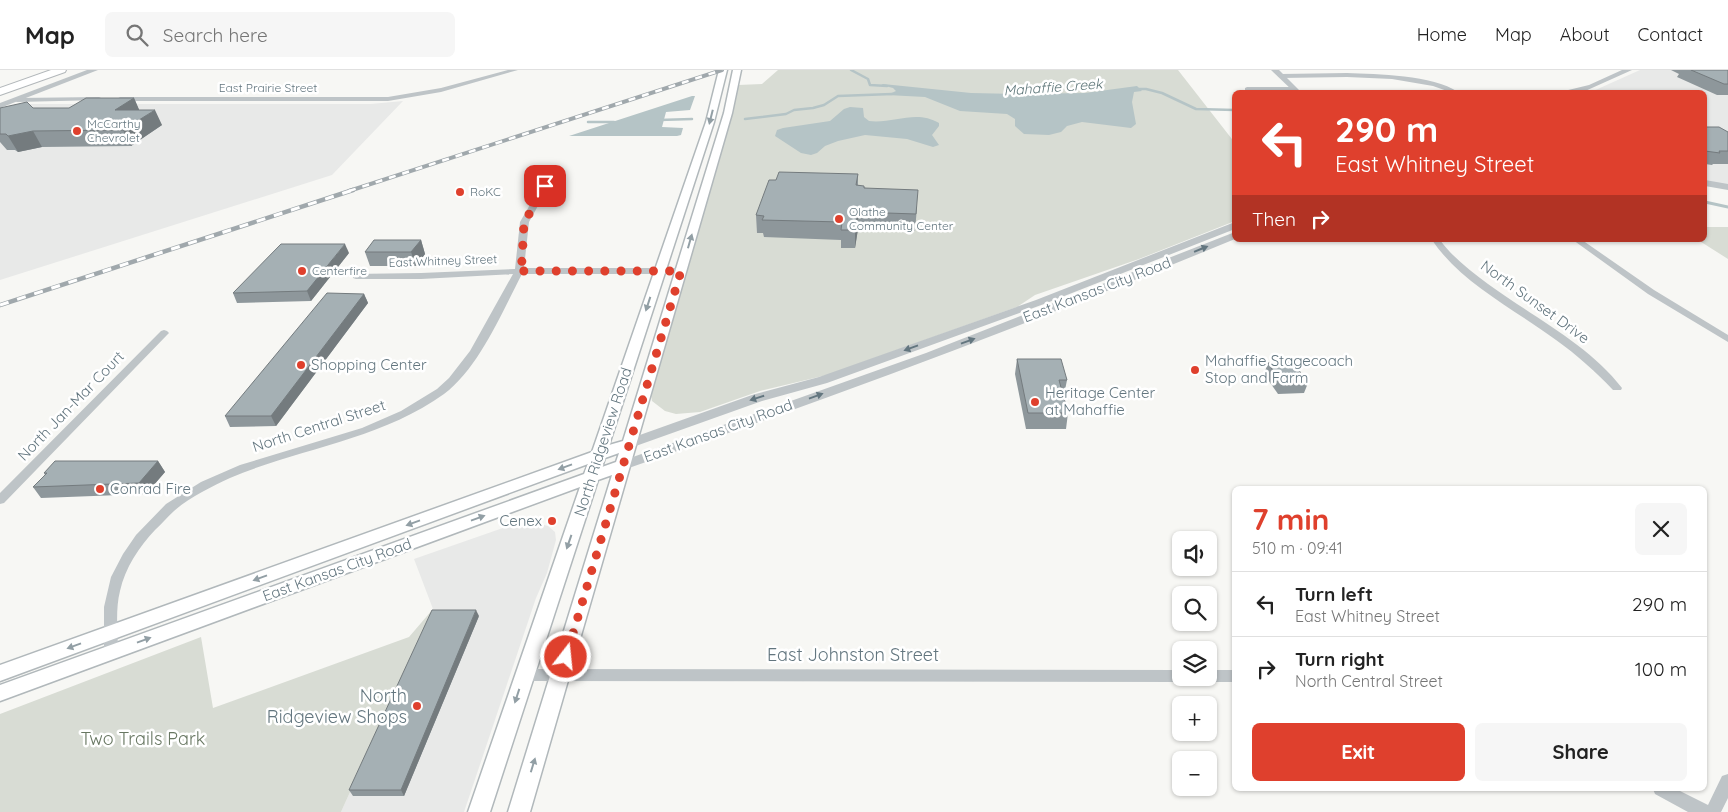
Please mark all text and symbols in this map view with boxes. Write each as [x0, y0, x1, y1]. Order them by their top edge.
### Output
search box [105, 12, 455, 57]
text: Map [25, 20, 75, 50]
icon: search [123, 21, 151, 49]
text: Search here [163, 23, 268, 47]
text: Home [1417, 23, 1467, 46]
text: Map [1495, 23, 1532, 46]
text: About [1560, 23, 1610, 46]
text: Contact [1638, 23, 1703, 46]
water label: Mahaffie Creek [1003, 74, 1104, 99]
street label: East Prairie Street [219, 80, 317, 95]
text: 290 m [1335, 107, 1438, 151]
one-way arrow [707, 110, 715, 125]
icon: left [1252, 110, 1317, 175]
place label: McCarthy Chevrolet [87, 116, 141, 145]
marker: McCarthy Chevrolet [71, 125, 83, 137]
text: East Whitney Street [1335, 150, 1534, 178]
pin [524, 165, 566, 207]
icon: arrive [531, 172, 559, 200]
place label: RoKC [470, 184, 501, 199]
marker: RoKC [454, 186, 466, 198]
place label: Olathe Community Center [849, 204, 954, 233]
icon: right [1306, 205, 1334, 233]
text: Then [1252, 207, 1296, 231]
marker: Olathe Community Center [833, 213, 845, 225]
one-way arrow [686, 233, 694, 248]
one-way arrow [1194, 245, 1209, 253]
street label: East Whitney Street [388, 251, 498, 270]
street label: East Kansas City Road [1020, 253, 1174, 327]
street label: North Sunset Drive [1477, 256, 1593, 347]
place label: Centerfire [312, 263, 367, 278]
marker: Centerfire [296, 265, 308, 277]
one-way arrow [644, 297, 651, 312]
one-way arrow [961, 337, 976, 344]
one-way arrow [904, 345, 919, 352]
street label: North Jan-Mar Court [13, 347, 128, 464]
place label: Mahaffie Stagecoach Stop and Farm [1205, 351, 1353, 387]
place label: Shopping Center [311, 355, 427, 374]
marker: Shopping Center [295, 359, 307, 371]
marker: Mahaffie Stagecoach Stop and Farm [1189, 364, 1201, 376]
street label: North Ridgeview Road [569, 365, 636, 519]
place label: Heritage Center at Mahaffie [1045, 383, 1155, 419]
one-way arrow [808, 392, 823, 399]
street label: North Central Street [250, 395, 388, 456]
street label: East Kansas City Road [641, 395, 795, 466]
one-way arrow [749, 395, 764, 403]
marker: Heritage Center at Mahaffie [1029, 396, 1041, 408]
one-way arrow [558, 464, 573, 471]
place label: Conrad Fire [110, 479, 191, 498]
marker: Conrad Fire [94, 483, 106, 495]
text: 7 min [1252, 500, 1330, 538]
button: close [1635, 503, 1687, 555]
place label: Cenex [499, 511, 542, 530]
one-way arrow [471, 514, 486, 522]
marker: Cenex [546, 515, 558, 527]
one-way arrow [405, 519, 420, 527]
map controls [1172, 531, 1217, 796]
button: sound [1172, 531, 1217, 576]
street label: East Kansas City Road [260, 534, 414, 605]
one-way arrow [565, 534, 573, 549]
text: 510 m · 09:41 [1252, 538, 1343, 558]
one-way arrow [252, 574, 267, 582]
text: Turn left [1295, 582, 1373, 606]
button: search [1172, 586, 1217, 631]
icon: left [1252, 590, 1280, 618]
text: 290 m [1632, 592, 1687, 616]
text: East Whitney Street [1295, 606, 1440, 626]
position arrow [539, 630, 591, 682]
one-way arrow [137, 636, 152, 643]
button: layers [1172, 641, 1217, 686]
one-way arrow [67, 643, 82, 650]
street label: East Johnston Street [767, 643, 939, 666]
text: Turn right [1295, 647, 1384, 671]
icon: right [1252, 655, 1280, 683]
text: 100 m [1635, 657, 1687, 681]
text: North Central Street [1295, 671, 1443, 691]
place label: North Ridgeview Shops [267, 684, 407, 728]
one-way arrow [513, 688, 521, 703]
button: + [1172, 696, 1217, 741]
marker: North Ridgeview Shops [411, 700, 423, 712]
button: Exit [1252, 723, 1465, 781]
button: Share [1475, 723, 1687, 781]
park label: Two Trails Park [81, 727, 205, 750]
button: − [1172, 751, 1217, 796]
one-way arrow [529, 758, 537, 773]

